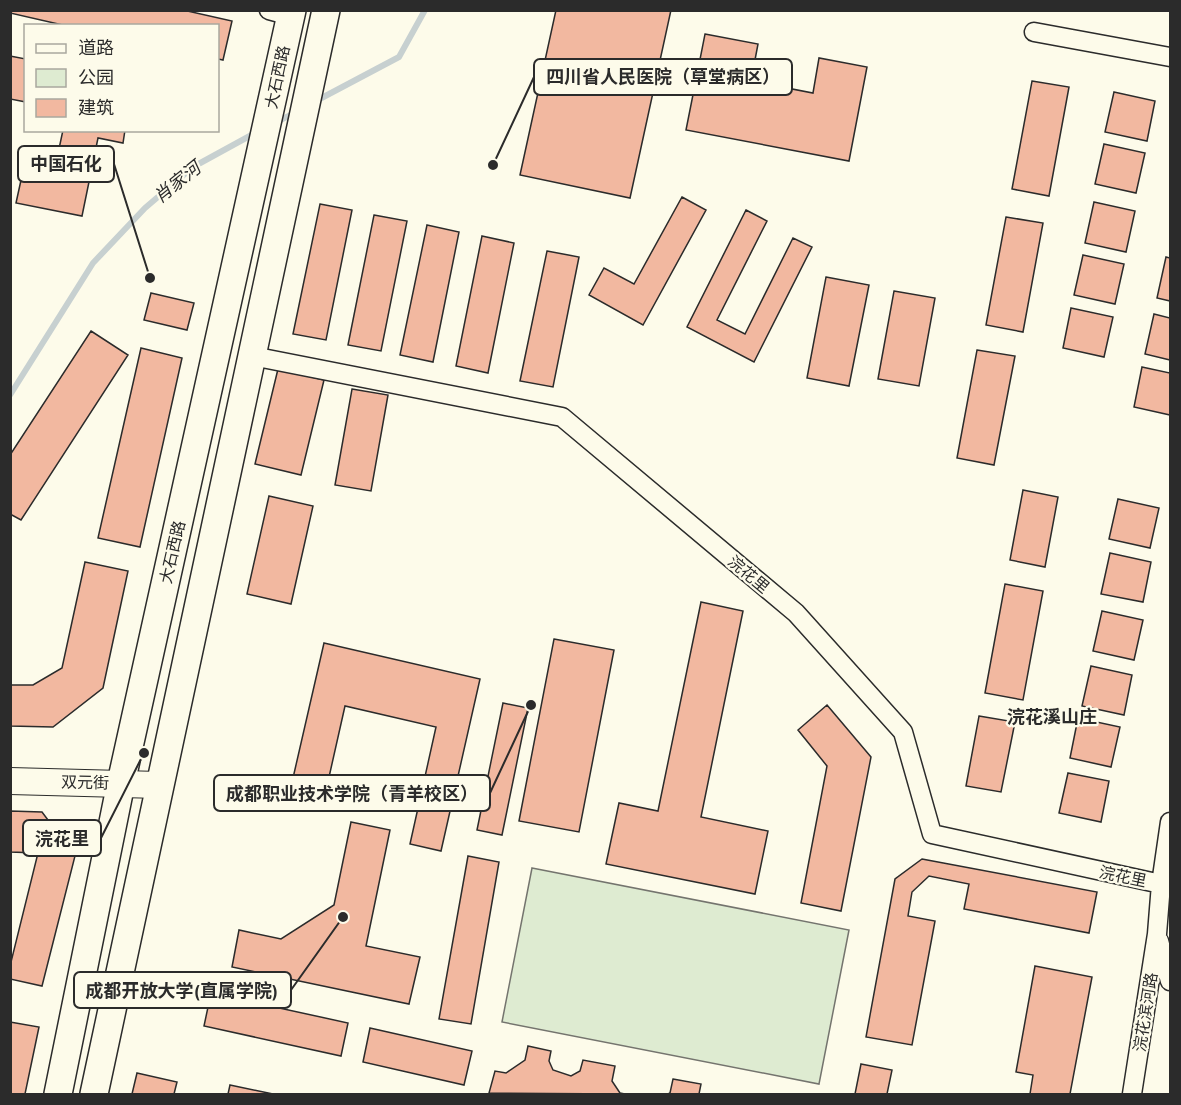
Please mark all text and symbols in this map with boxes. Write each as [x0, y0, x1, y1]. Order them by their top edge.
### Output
legend [24, 24, 219, 132]
text: 道路 [78, 36, 114, 59]
street label: 大石西路 [261, 44, 293, 110]
callout: 四川省人民医院（草堂病区） [534, 59, 792, 95]
text: 四川省人民医院（草堂病区） [546, 65, 780, 88]
text: 公园 [78, 66, 114, 89]
text: 建筑 [78, 96, 114, 119]
callout: 中国石化 [18, 146, 114, 182]
text: 中国石化 [30, 152, 102, 175]
water label: 肖家河 [149, 154, 208, 208]
street label: 大石西路 [155, 519, 189, 585]
street label: 浣花里 [724, 551, 774, 597]
district label: 浣花溪山庄 [1007, 705, 1097, 728]
street label: 双元街 [61, 772, 109, 792]
callout: 成都职业技术学院（青羊校区） [214, 775, 490, 811]
text: 成都职业技术学院（青羊校区） [226, 782, 478, 805]
callout: 浣花里 [23, 820, 101, 856]
text: 浣花里 [35, 827, 89, 850]
street label: 浣花里 [1097, 861, 1149, 891]
street label: 浣花滨河路 [1129, 971, 1161, 1053]
callout: 成都开放大学(直属学院) [74, 972, 291, 1008]
text: 成都开放大学(直属学院) [86, 979, 278, 1002]

